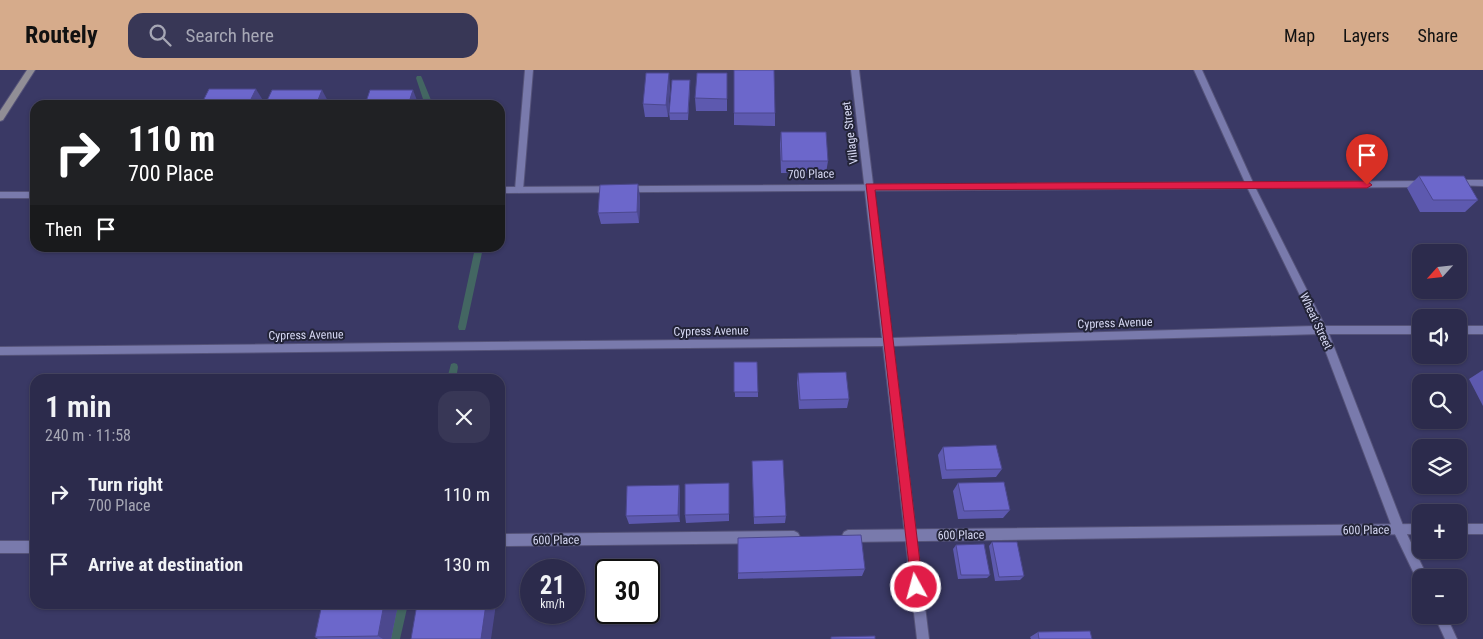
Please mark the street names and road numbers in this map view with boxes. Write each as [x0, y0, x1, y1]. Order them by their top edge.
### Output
street label: Village Street [839, 100, 861, 165]
street label: 700 Place [787, 167, 835, 181]
street label: Wheat Street [1297, 291, 1335, 352]
street label: Cypress Avenue [1077, 315, 1153, 331]
street label: Cypress Avenue [673, 323, 749, 339]
street label: Cypress Avenue [268, 327, 344, 343]
street label: 600 Place [1342, 523, 1390, 537]
street label: 600 Place [937, 528, 985, 542]
street label: 600 Place [532, 533, 580, 547]

